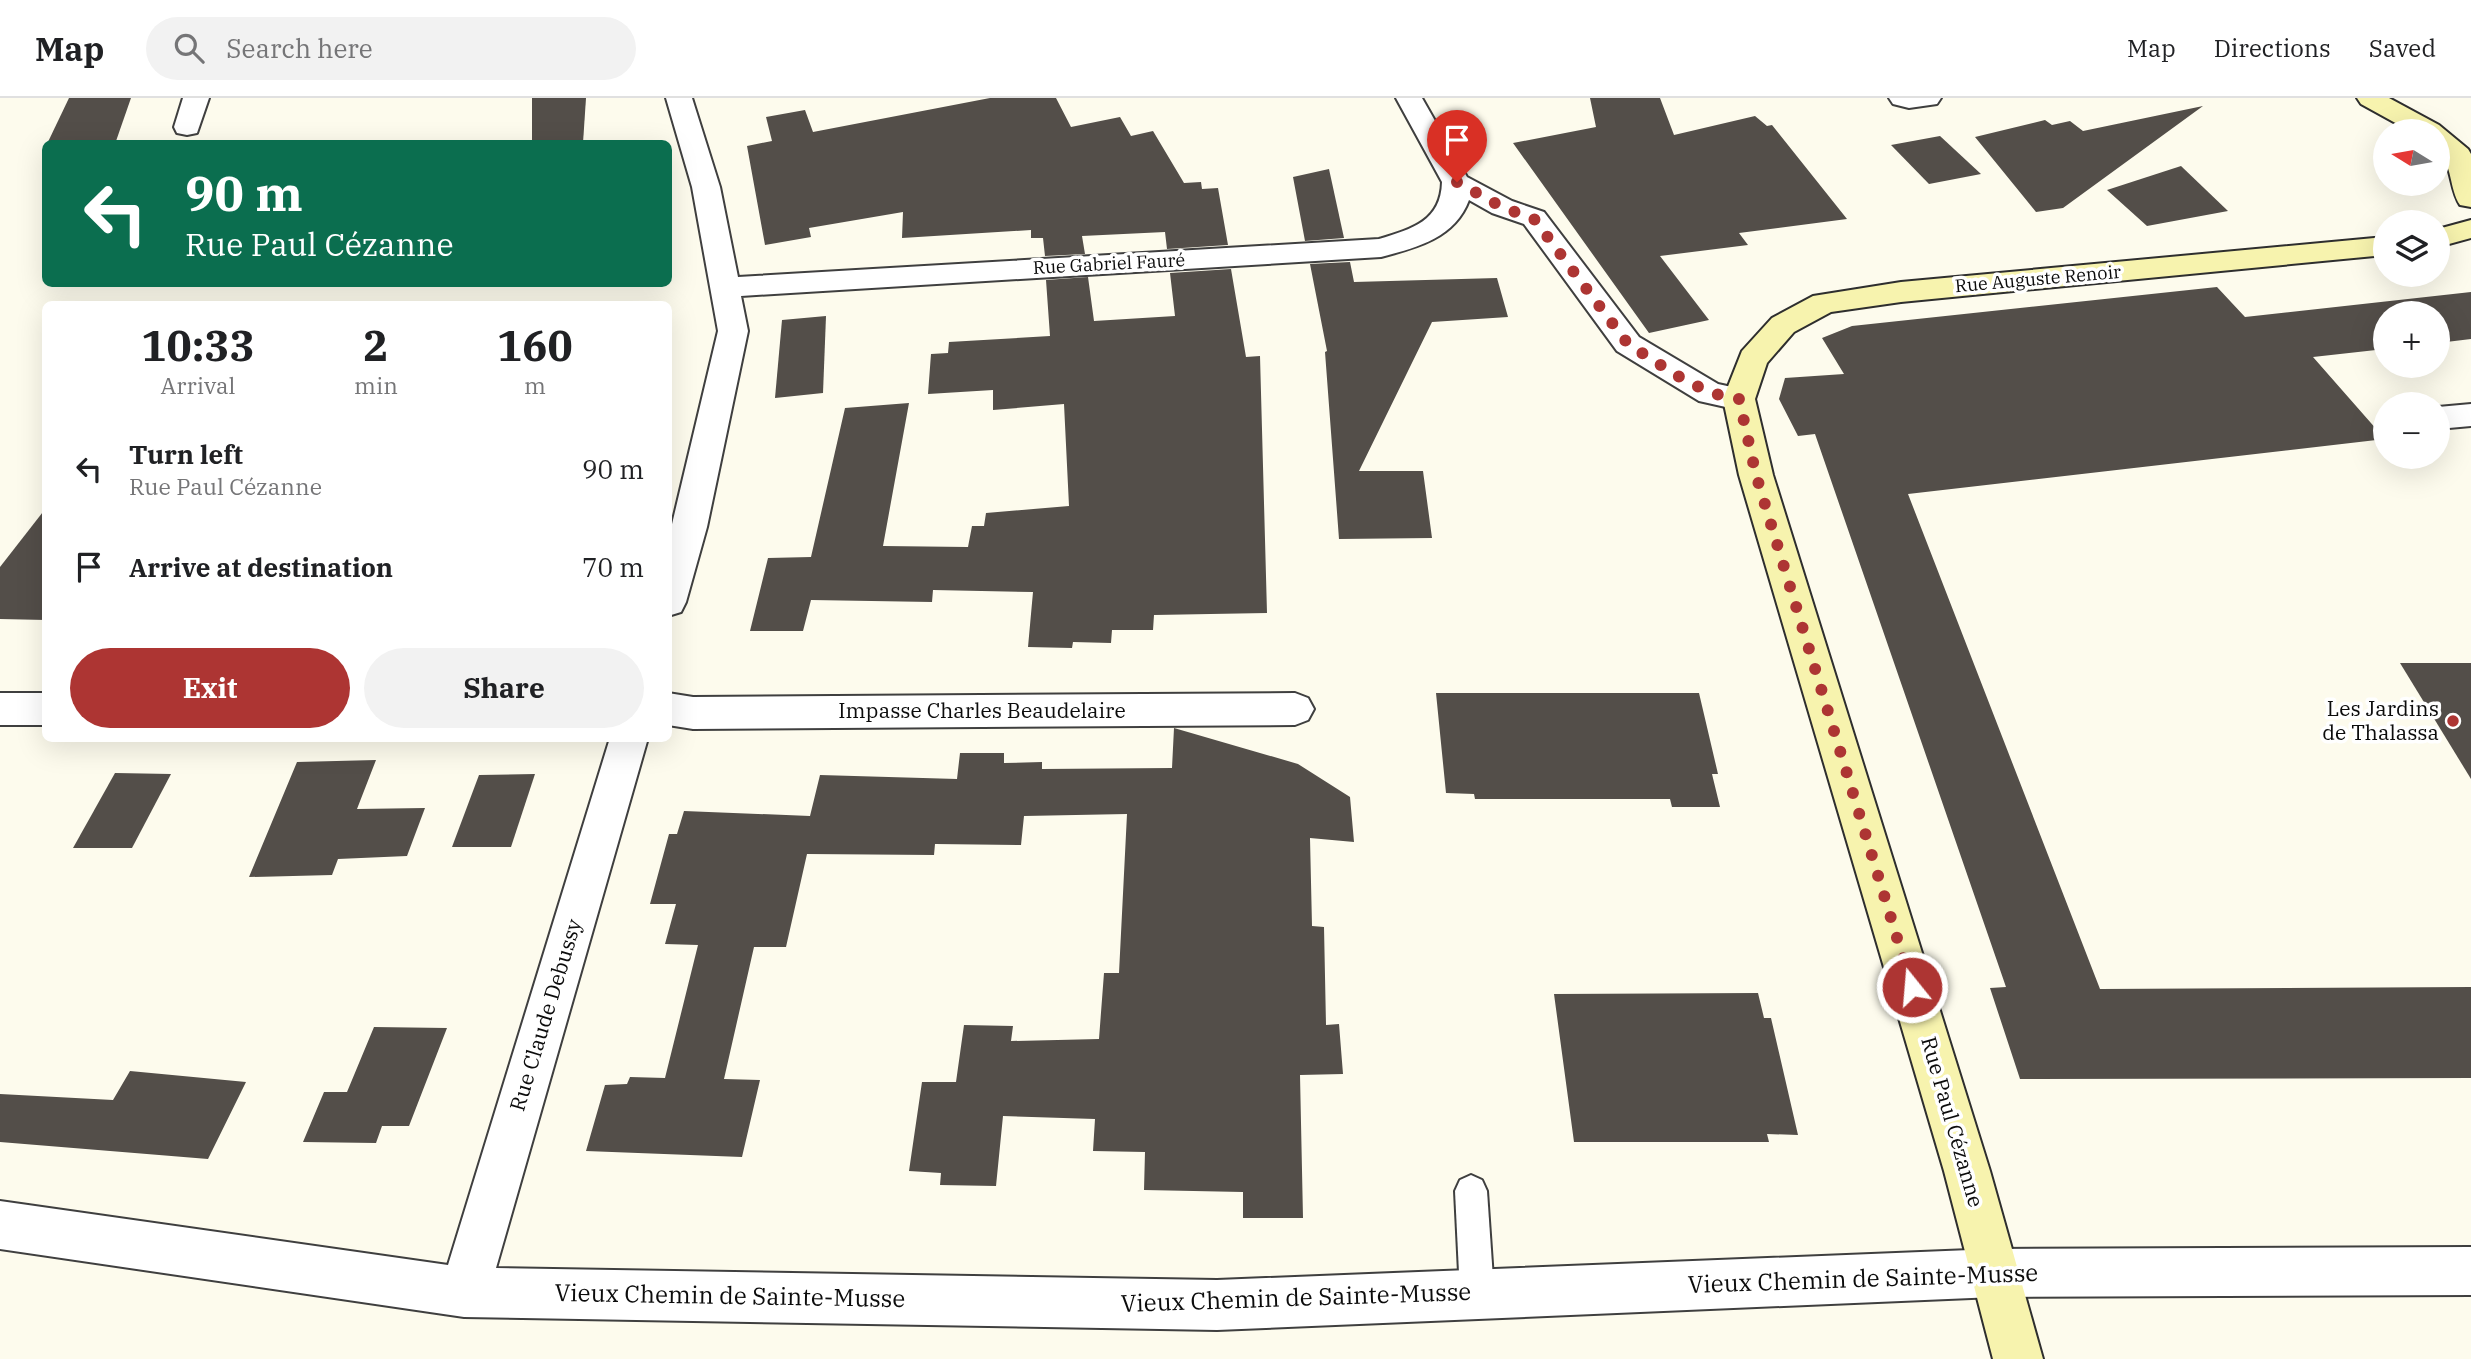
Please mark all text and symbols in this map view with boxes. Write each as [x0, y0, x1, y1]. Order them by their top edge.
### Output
search box [146, 17, 636, 80]
text: Map [35, 27, 104, 70]
icon: search [170, 29, 208, 67]
text: Search here [226, 31, 373, 65]
text: Map [2127, 32, 2176, 64]
text: Directions [2214, 32, 2331, 64]
text: Saved [2369, 32, 2436, 64]
pin [1427, 110, 1487, 182]
north arrow [2373, 119, 2450, 196]
map controls [2373, 119, 2450, 469]
icon: arrive [1438, 121, 1476, 159]
text: 90 m [185, 161, 303, 224]
icon: left [70, 168, 161, 259]
button: layers [2373, 210, 2450, 287]
text: Rue Paul Cézanne [185, 223, 454, 265]
street label: Rue Gabriel Fauré [1032, 248, 1186, 279]
street label: Rue Auguste Renoir [1954, 260, 2122, 297]
button: + [2373, 301, 2450, 378]
text: 10:33 [141, 318, 255, 373]
text: 2 [363, 318, 389, 373]
text: 160 [497, 318, 573, 373]
text: Arrival [161, 370, 235, 400]
text: min [354, 370, 398, 400]
text: m [524, 370, 546, 400]
button: − [2373, 392, 2450, 469]
text: Turn left [129, 437, 243, 471]
icon: left [70, 450, 108, 488]
text: 90 m [582, 452, 644, 486]
text: Rue Paul Cézanne [129, 471, 322, 501]
icon: arrive [70, 548, 108, 586]
text: Arrive at destination [129, 550, 393, 584]
text: 70 m [582, 550, 644, 584]
button: Exit [70, 648, 350, 728]
button: Share [364, 648, 644, 728]
place label: Les Jardins de Thalassa [2322, 694, 2439, 746]
street label: Impasse Charles Beaudelaire [838, 696, 1126, 724]
marker: Les Jardins de Thalassa [2445, 713, 2461, 729]
street label: Rue Claude Debussy [503, 915, 588, 1114]
position arrow [1875, 950, 1949, 1024]
street label: Rue Paul Cézanne [1915, 1033, 1991, 1210]
street label: Vieux Chemin de Sainte-Musse [1687, 1256, 2039, 1300]
street label: Vieux Chemin de Sainte-Musse [1120, 1275, 1472, 1319]
street label: Vieux Chemin de Sainte-Musse [554, 1276, 906, 1314]

